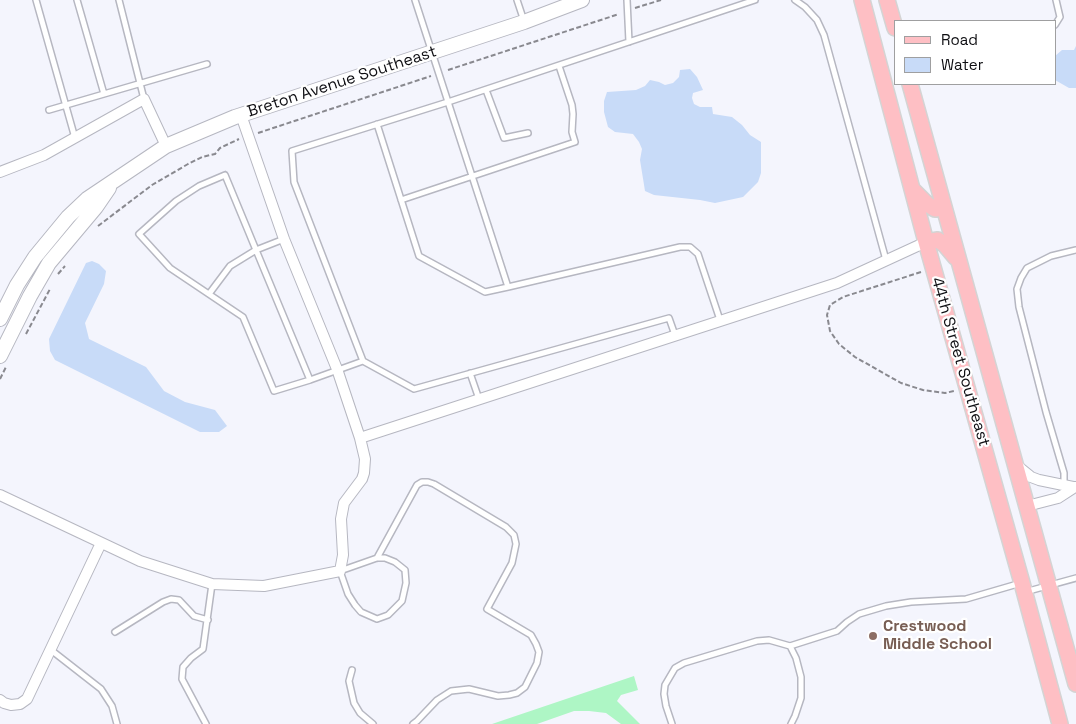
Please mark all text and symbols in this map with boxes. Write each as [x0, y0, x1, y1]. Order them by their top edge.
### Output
legend [894, 20, 1056, 85]
text: Road [941, 30, 978, 49]
street label: Breton Avenue Southeast [245, 42, 439, 122]
text: Water [941, 55, 983, 74]
street label: 44th Street Southeast [927, 275, 993, 449]
place label: Crestwood Middle School [883, 617, 992, 655]
marker: Crestwood Middle School [867, 630, 879, 642]

